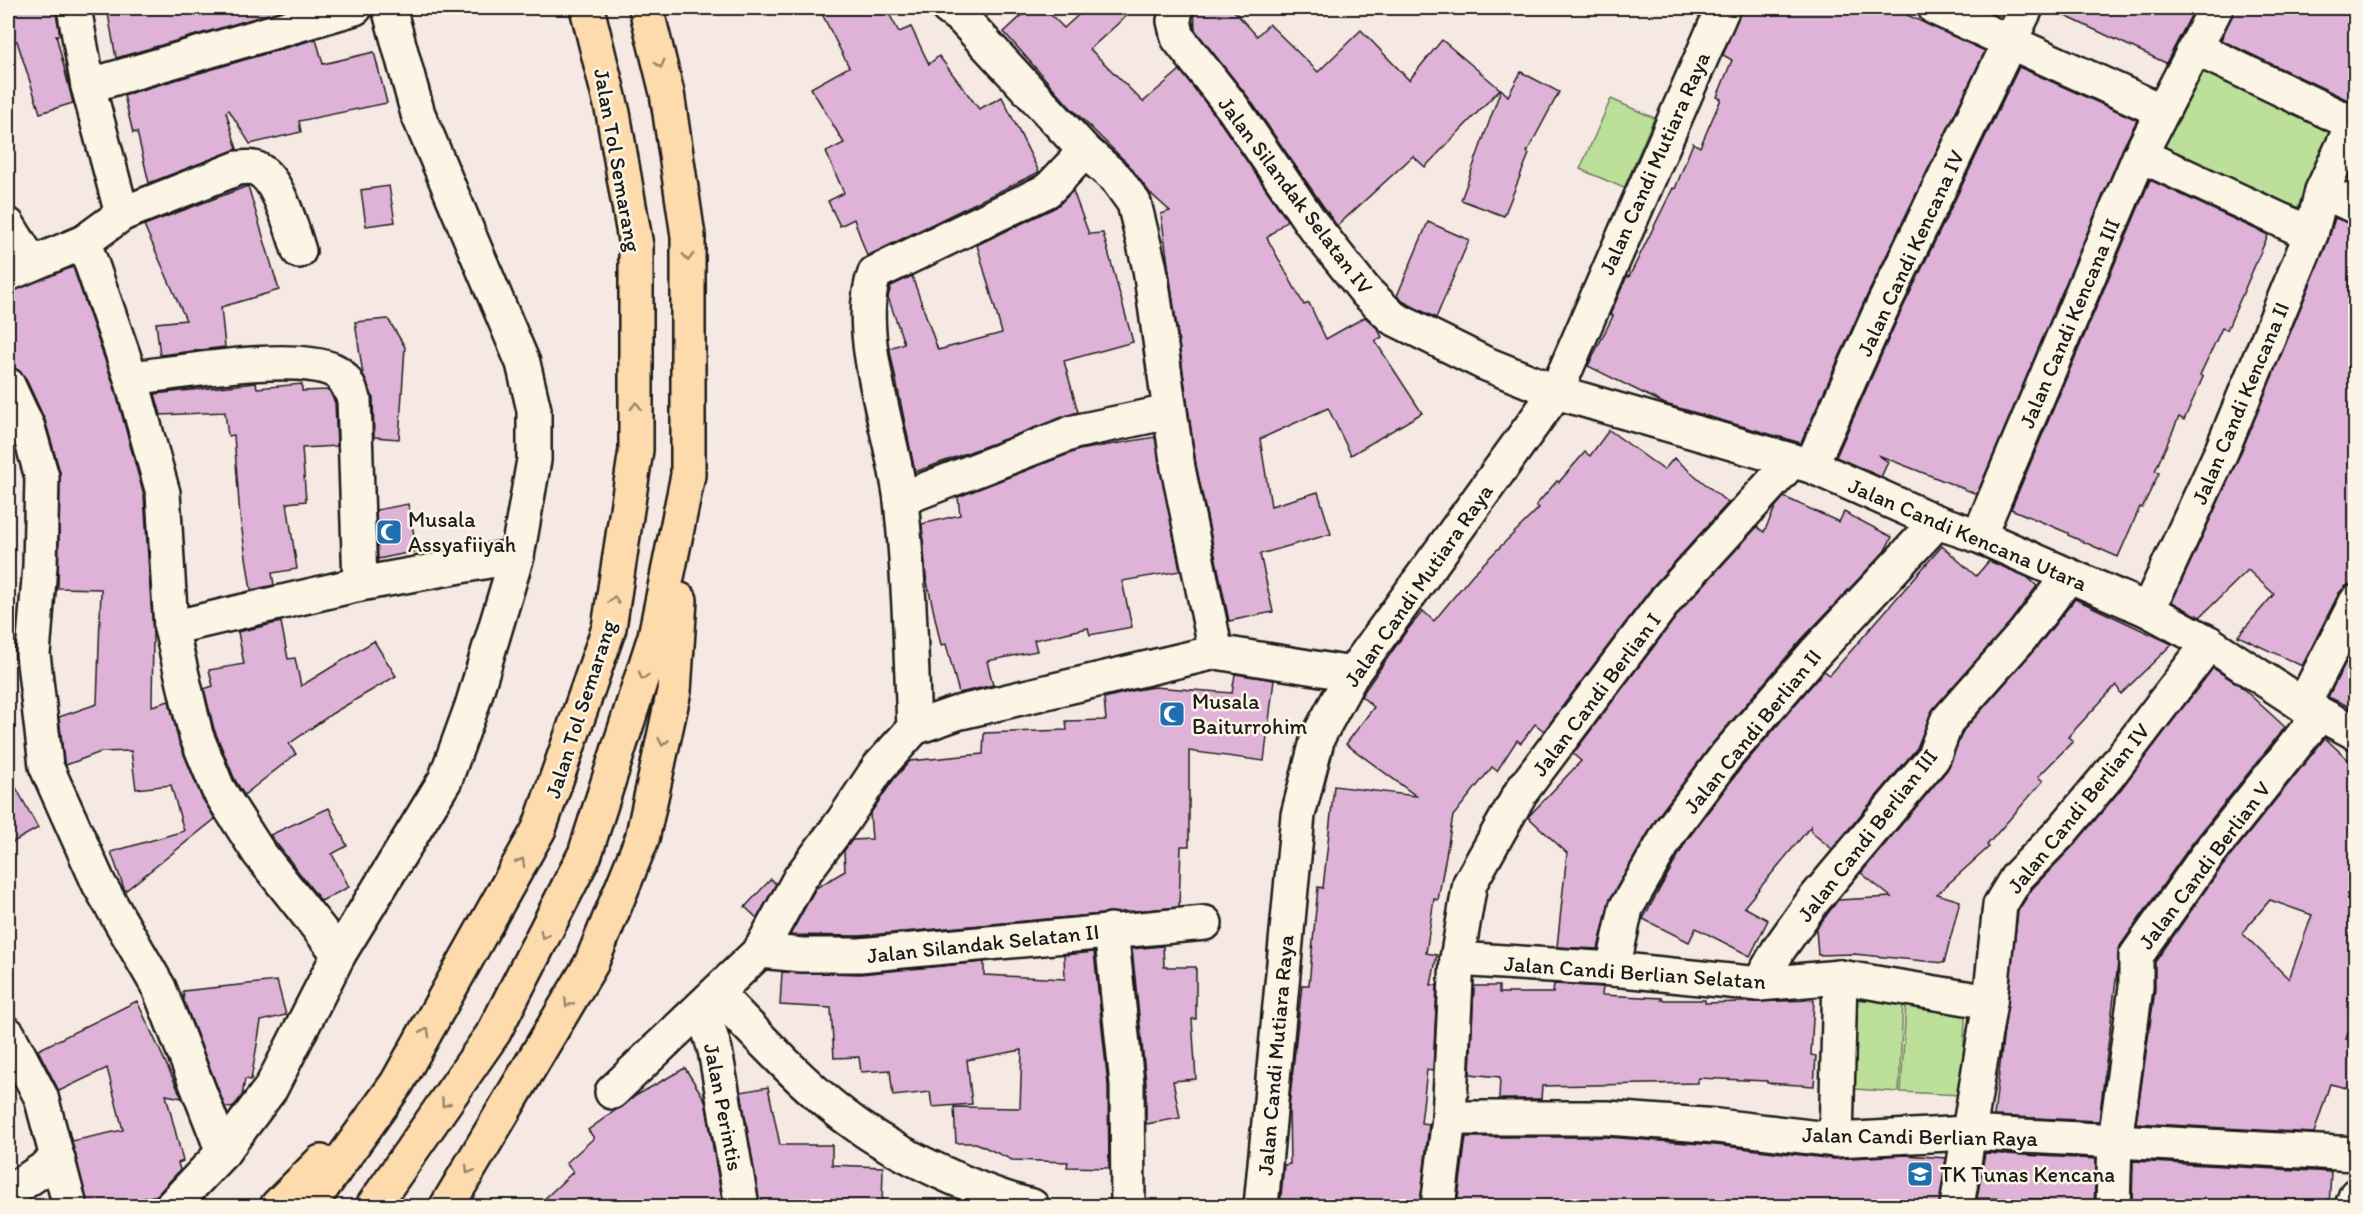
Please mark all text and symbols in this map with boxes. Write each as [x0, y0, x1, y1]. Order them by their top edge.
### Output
street label: Jalan Candi Mutiara Raya [1593, 47, 1716, 279]
one-way arrow [653, 59, 666, 69]
street label: Jalan Tol Semarang [588, 66, 647, 255]
street label: Jalan Silandak Selatan IV [1212, 91, 1379, 300]
street label: Jalan Candi Kencana IV [1851, 146, 1970, 361]
street label: Jalan Candi Kencana III [2013, 214, 2126, 432]
one-way arrow [682, 252, 694, 261]
street label: Jalan Candi Kencana II [2186, 298, 2295, 508]
one-way arrow [630, 402, 642, 411]
street label: Jalan Candi Kencana Utara [1844, 472, 2092, 597]
street label: Jalan Candi Mutiara Raya [1338, 478, 1499, 692]
place label: Musala Assyafiiyah [408, 506, 516, 558]
mosque icon: Musala Assyafiiyah [374, 517, 404, 547]
one-way arrow [607, 595, 619, 604]
street label: Jalan Candi Berlian I [1526, 607, 1667, 782]
street label: Jalan Tol Semarang [539, 616, 622, 802]
street label: Jalan Candi Berlian II [1678, 644, 1827, 819]
one-way arrow [637, 670, 650, 681]
place label: Musala Baiturrohim [1192, 688, 1308, 740]
mosque icon: Musala Baiturrohim [1157, 699, 1187, 729]
street label: Jalan Candi Berlian IV [2001, 718, 2155, 899]
one-way arrow [657, 737, 670, 747]
street label: Jalan Candi Berlian III [1791, 743, 1943, 927]
street label: Jalan Candi Berlian V [2133, 776, 2276, 954]
one-way arrow [514, 858, 525, 868]
street label: Jalan Silandak Selatan II [866, 918, 1101, 969]
one-way arrow [539, 929, 551, 940]
street label: Jalan Candi Mutiara Raya [1252, 933, 1300, 1177]
street label: Jalan Candi Berlian Selatan [1503, 950, 1767, 995]
one-way arrow [564, 996, 575, 1007]
one-way arrow [419, 1028, 430, 1038]
street label: Jalan Perintis [698, 1041, 749, 1173]
one-way arrow [441, 1097, 452, 1108]
street label: Jalan Candi Berlian Raya [1802, 1121, 2039, 1152]
school or university icon: TK Tunas Kencana [1905, 1159, 1935, 1189]
place label: TK Tunas Kencana [1940, 1161, 2115, 1188]
one-way arrow [464, 1164, 476, 1174]

